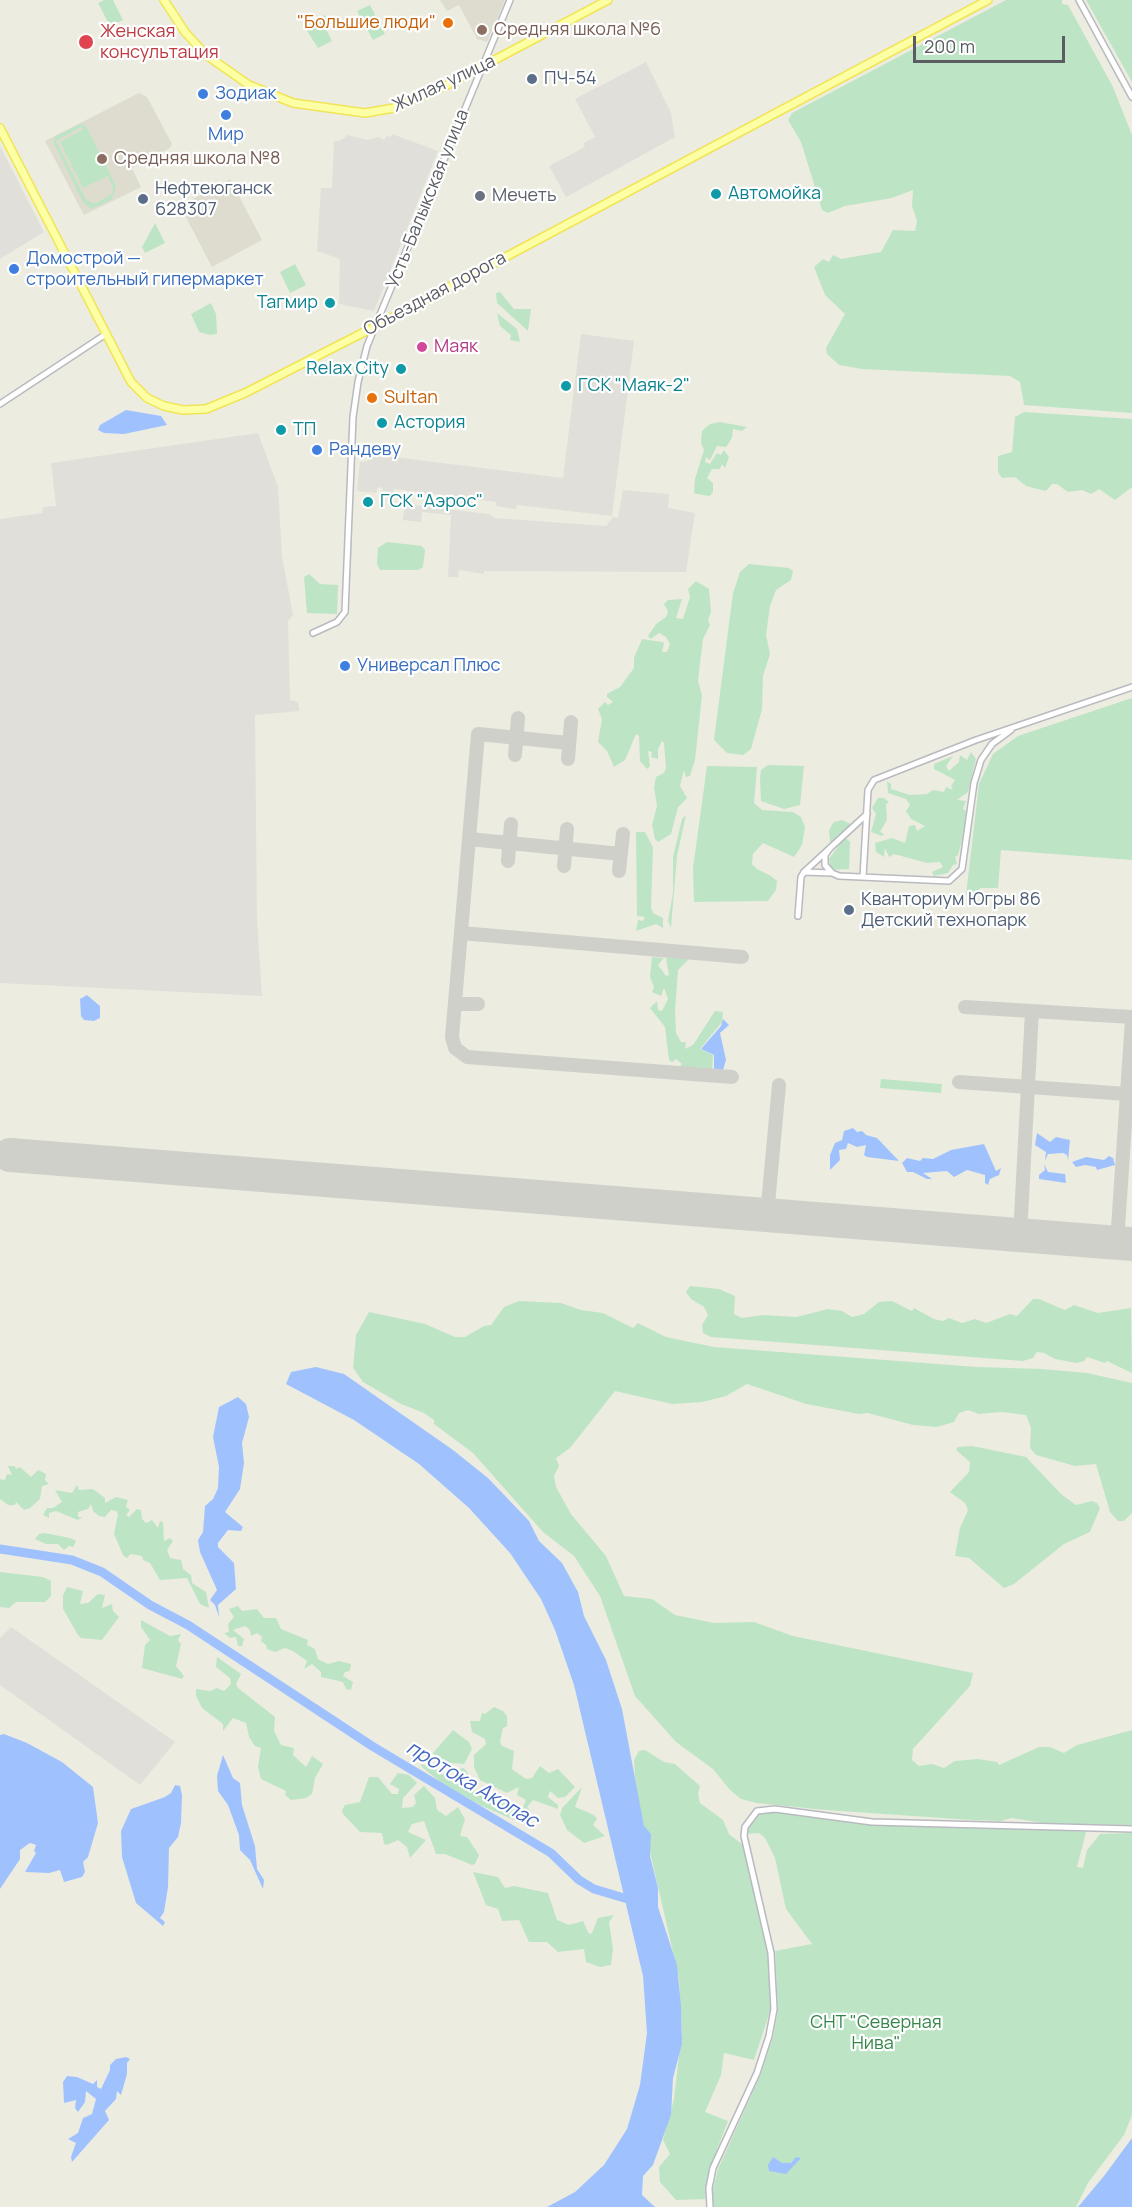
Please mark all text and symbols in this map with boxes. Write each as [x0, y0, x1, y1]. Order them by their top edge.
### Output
place label: "Большие люди" [297, 12, 436, 34]
marker: "Большие люди" [441, 16, 455, 30]
place label: Средняя школа №6 [494, 19, 661, 41]
place label: Женская консультация [100, 21, 219, 63]
marker: Средняя школа №6 [475, 23, 489, 37]
scale bar [916, 24, 1068, 62]
marker: Женская консультация [77, 33, 95, 51]
text: 200 m [924, 34, 975, 58]
street label: Жилая улица [389, 51, 499, 117]
place label: ПЧ-54 [544, 68, 597, 90]
marker: ПЧ-54 [525, 72, 539, 86]
place label: Зодиак [215, 83, 276, 105]
marker: Зодиак [196, 87, 210, 101]
street label: Усть-Балыкская улица [382, 106, 474, 292]
marker: Мир [219, 108, 233, 122]
place label: Мир [208, 124, 244, 146]
place label: Средняя школа №8 [114, 148, 280, 170]
marker: Средняя школа №8 [95, 152, 109, 166]
place label: Нефтеюганск 628307 [155, 178, 272, 220]
place label: Автомойка [728, 183, 821, 205]
place label: Мечеть [492, 185, 557, 207]
marker: Автомойка [709, 187, 723, 201]
marker: Мечеть [473, 189, 487, 203]
marker: Нефтеюганск 628307 [136, 192, 150, 206]
street label: Объездная дорога [360, 247, 510, 341]
place label: Домострой — строительный гипермаркет [26, 248, 263, 290]
marker: Домострой — строительный гипермаркет [7, 262, 21, 276]
place label: Тагмир [257, 292, 318, 314]
marker: Тагмир [323, 296, 337, 310]
place label: Маяк [434, 336, 478, 358]
marker: Маяк [415, 340, 429, 354]
place label: Relax City [306, 358, 389, 380]
marker: Relax City [394, 362, 408, 376]
place label: ГСК "Маяк-2" [578, 375, 690, 397]
marker: ГСК "Маяк-2" [559, 379, 573, 393]
place label: Sultan [384, 387, 438, 409]
marker: Sultan [365, 391, 379, 405]
place label: Астория [394, 412, 466, 434]
marker: Астория [375, 416, 389, 430]
place label: ТП [293, 419, 316, 441]
marker: ТП [274, 423, 288, 437]
place label: Рандеву [329, 439, 401, 461]
marker: Рандеву [310, 443, 324, 457]
place label: ГСК "Аэрос" [380, 491, 483, 513]
marker: ГСК "Аэрос" [361, 495, 375, 509]
place label: Универсал Плюс [357, 655, 500, 677]
marker: Универсал Плюс [338, 659, 352, 673]
place label: Кванториум Югры 86 Детский технопарк [861, 889, 1041, 932]
marker: Кванториум Югры 86 Детский технопарк [842, 903, 856, 917]
water label: протока Акопас [402, 1736, 542, 1834]
park label: СНТ "Северная Нива" [810, 2012, 942, 2054]

